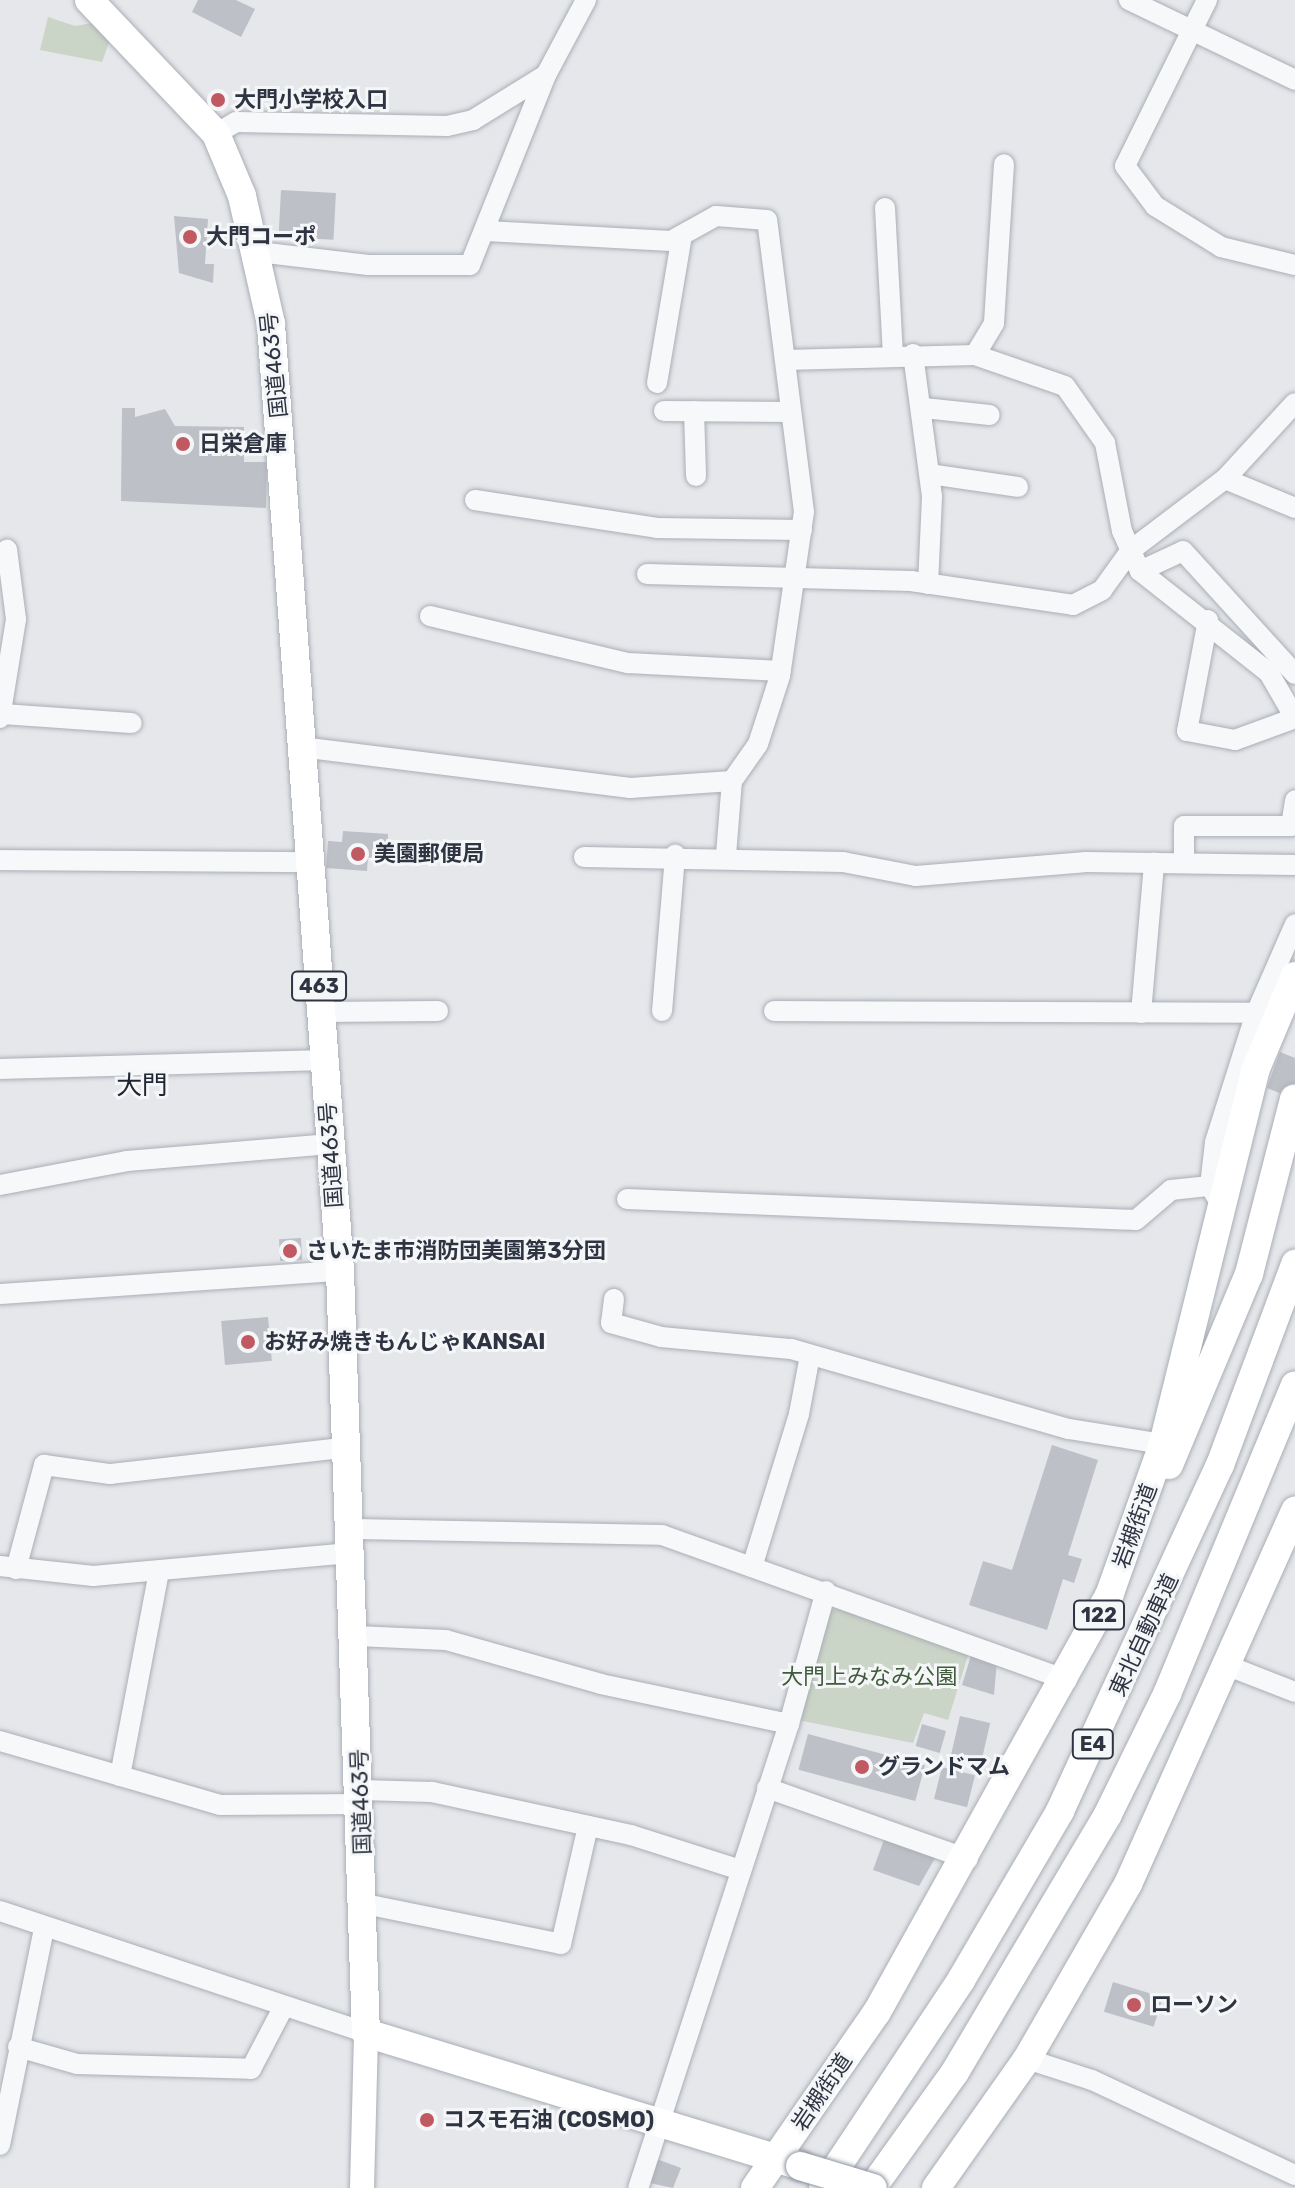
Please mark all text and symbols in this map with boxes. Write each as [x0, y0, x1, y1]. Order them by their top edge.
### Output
place label: 大門小学校入口 [234, 87, 388, 113]
marker: 大門小学校入口 [209, 91, 227, 109]
place label: 大門コーポ [206, 224, 316, 250]
marker: 大門コーポ [181, 228, 199, 246]
street label: 国道463号 [255, 311, 293, 419]
place label: 日栄倉庫 [199, 431, 287, 457]
marker: 日栄倉庫 [174, 435, 192, 453]
place label: 美園郵便局 [374, 841, 484, 867]
marker: 美園郵便局 [349, 845, 367, 863]
road number: 463 [291, 970, 347, 1002]
district label: 大門 [116, 1070, 168, 1102]
street label: 国道463号 [314, 1101, 348, 1209]
place label: さいたま市消防団美園第3分団 [306, 1238, 606, 1264]
marker: さいたま市消防団美園第3分団 [281, 1242, 299, 1260]
place label: お好み焼きもんじゃKANSAI [264, 1329, 545, 1355]
marker: お好み焼きもんじゃKANSAI [239, 1333, 257, 1351]
street label: 岩槻街道 [1108, 1480, 1162, 1572]
street label: 東北自動車道 [1104, 1570, 1184, 1700]
road number: 122 [1073, 1599, 1125, 1631]
park label: 大門上みなみ公園 [781, 1664, 957, 1690]
road number: E4 [1071, 1728, 1115, 1760]
street label: 国道463号 [346, 1748, 376, 1856]
place label: グランドマム [878, 1754, 1010, 1780]
marker: グランドマム [853, 1758, 871, 1776]
place label: ローソン [1150, 1992, 1238, 2018]
marker: ローソン [1125, 1996, 1143, 2014]
street label: 岩槻街道 [786, 2048, 858, 2136]
place label: コスモ石油 (COSMO) [443, 2107, 653, 2133]
marker: コスモ石油 (COSMO) [418, 2111, 436, 2129]

